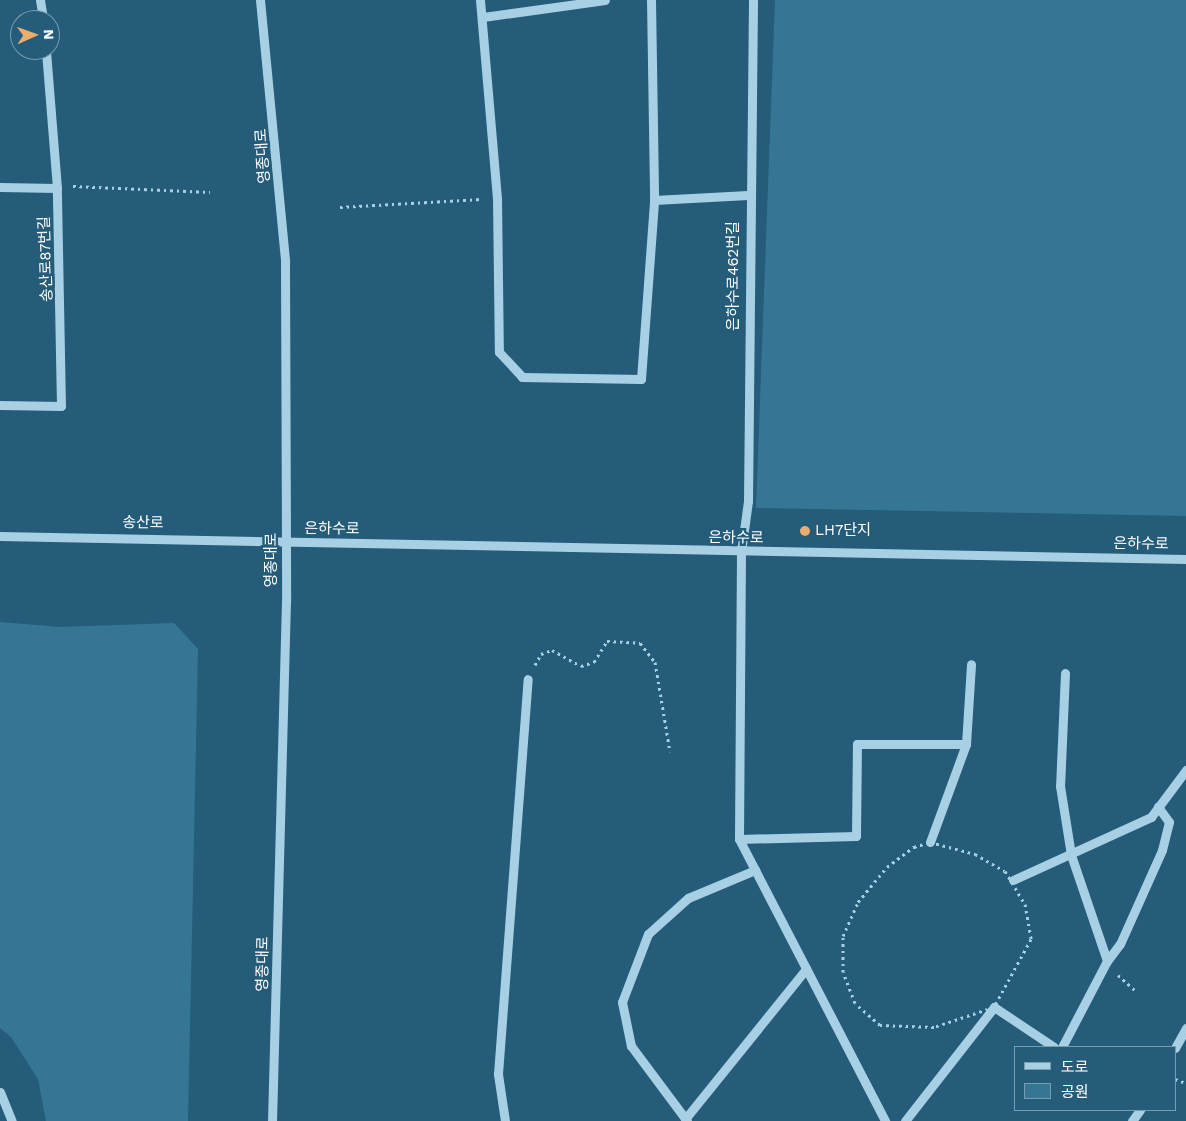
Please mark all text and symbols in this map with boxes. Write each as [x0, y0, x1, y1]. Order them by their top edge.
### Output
north arrow [10, 10, 60, 60]
text: N [41, 29, 57, 40]
street label: 영종대로 [252, 128, 274, 184]
street label: 송산로87번길 [36, 216, 56, 302]
street label: 은하수로462번길 [725, 221, 743, 331]
street label: 송산로 [122, 514, 164, 532]
street label: 은하수로 [304, 520, 360, 538]
place label: LH7단지 [815, 522, 871, 540]
marker: LH7단지 [799, 525, 811, 537]
street label: 은하수로 [708, 529, 764, 547]
street label: 영종대로 [263, 532, 281, 588]
street label: 은하수로 [1113, 535, 1169, 553]
street label: 영종대로 [254, 936, 272, 992]
legend [1014, 1046, 1176, 1111]
text: 도로 [1061, 1058, 1089, 1076]
text: 공원 [1061, 1083, 1089, 1101]

